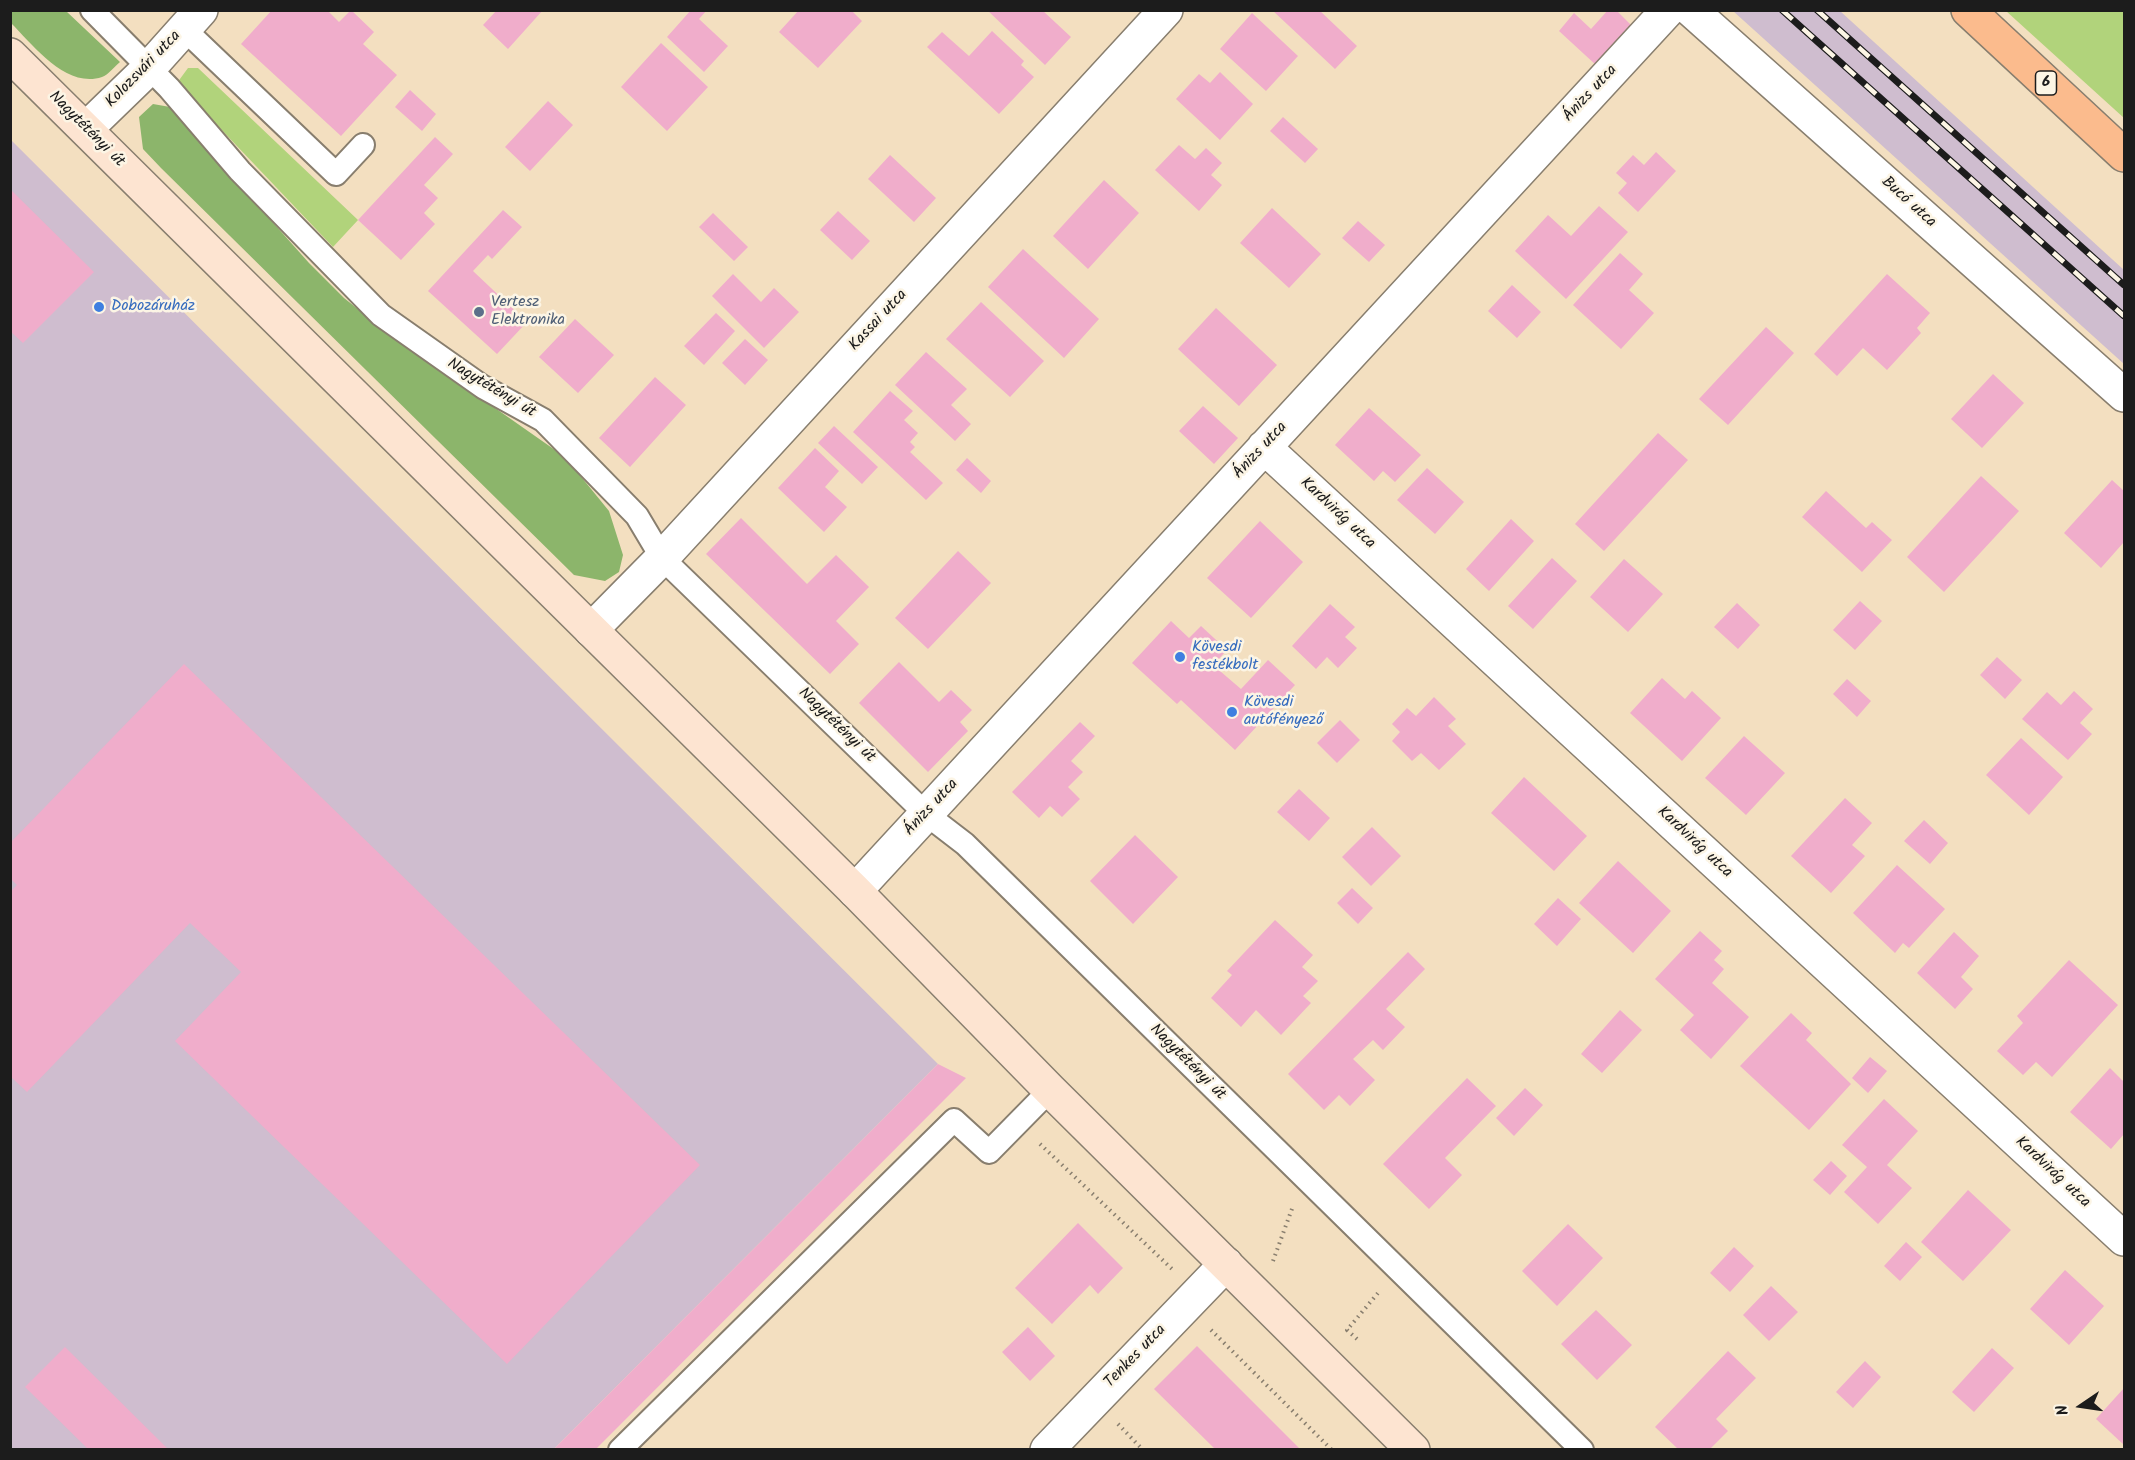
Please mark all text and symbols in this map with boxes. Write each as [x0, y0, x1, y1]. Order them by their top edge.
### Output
street label: Kolozsvári utca [102, 27, 186, 113]
street label: Ánizs utca [1560, 62, 1622, 126]
road number: 6 [2036, 71, 2056, 95]
street label: Nagytétényi út [44, 88, 128, 172]
street label: Bucó utca [1877, 173, 1939, 233]
street label: Kassai utca [846, 286, 912, 356]
place label: Vertesz Elektronika [491, 293, 565, 331]
place label: Dobozáruház [111, 297, 195, 317]
marker: Dobozáruház [92, 300, 106, 314]
marker: Vertesz Elektronika [472, 305, 486, 319]
street label: Nagytétényi út [443, 355, 539, 423]
street label: Ánizs utca [1230, 419, 1292, 483]
street label: Kardvirág utca [1295, 474, 1379, 554]
place label: Kövesdi festékbolt [1192, 638, 1258, 676]
marker: Kövesdi festékbolt [1173, 650, 1187, 664]
street label: Nagytétényi út [793, 684, 879, 768]
place label: Kövesdi autófényező [1244, 693, 1323, 731]
marker: Kövesdi autófényező [1225, 705, 1239, 719]
street label: Ánizs utca [901, 776, 963, 840]
street label: Kardvirág utca [1652, 803, 1736, 883]
street label: Nagytétényi út [1145, 1021, 1229, 1105]
street label: Kardvirág utca [2010, 1133, 2094, 1213]
street label: Tenkes utca [1101, 1321, 1171, 1393]
north arrow [2051, 1376, 2111, 1436]
text: N [2050, 1402, 2076, 1418]

